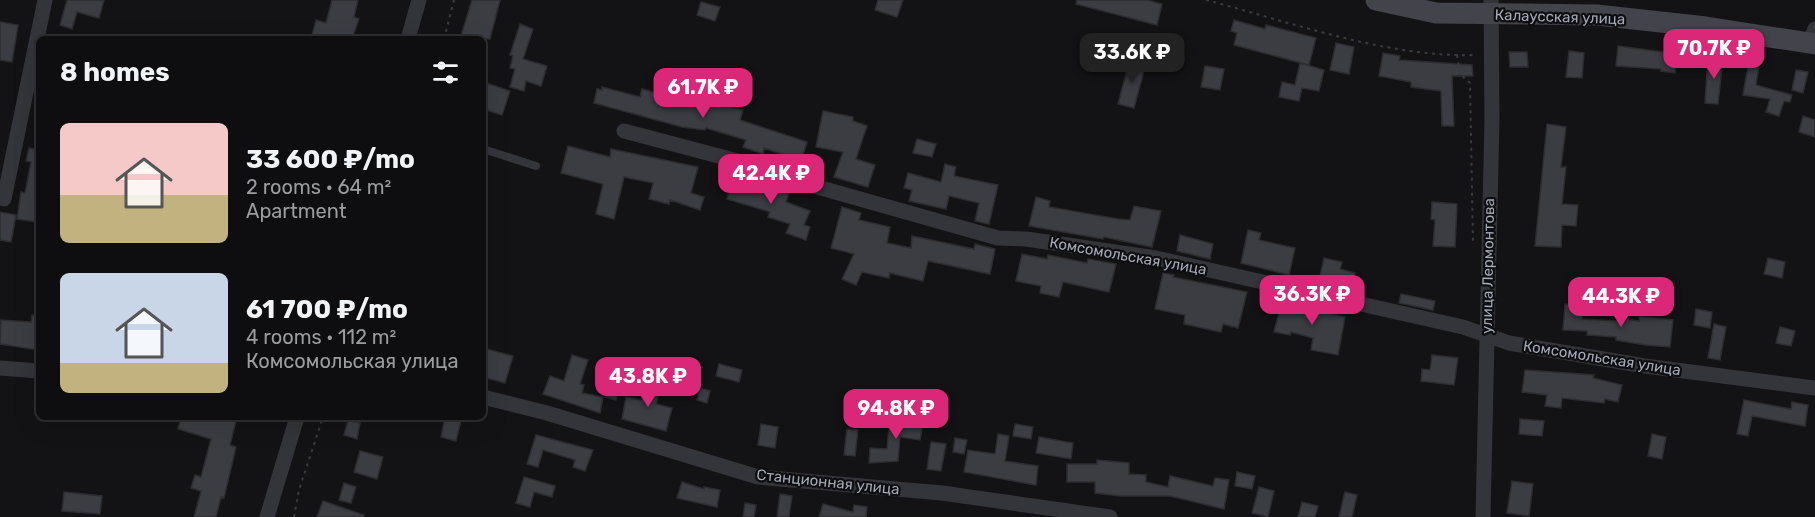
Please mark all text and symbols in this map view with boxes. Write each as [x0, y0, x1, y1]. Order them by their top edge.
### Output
street label: Калаусская улица [1494, 6, 1626, 28]
pin: 70.7K ₽ [1659, 29, 1769, 80]
pin: 33.6K ₽ [1077, 33, 1187, 84]
text: 70.7K ₽ [1677, 36, 1751, 60]
text: 33.6K ₽ [1094, 40, 1170, 64]
icon: filters [429, 56, 462, 89]
text: 8 homes [60, 57, 170, 88]
pin: 61.7K ₽ [648, 68, 758, 119]
text: 61.7K ₽ [668, 75, 738, 99]
text: 33 600 ₽/mo [246, 144, 415, 175]
icon: home [108, 147, 180, 219]
pin: 42.4K ₽ [716, 154, 826, 205]
text: 42.4K ₽ [732, 161, 810, 185]
text: 2 rooms · 64 m² [246, 175, 391, 199]
street label: улица Лермонтова [1478, 198, 1498, 334]
text: Apartment [246, 199, 347, 223]
street label: Комсомольская улица [1048, 233, 1208, 279]
pin: 36.3K ₽ [1257, 275, 1367, 326]
pin: 44.3K ₽ [1566, 277, 1676, 328]
text: 36.3K ₽ [1274, 282, 1350, 306]
text: 44.3K ₽ [1582, 284, 1660, 308]
text: 61 700 ₽/mo [246, 294, 408, 325]
icon: home [108, 297, 180, 369]
text: 4 rooms · 112 m² [246, 325, 396, 349]
street label: Комсомольская улица [1522, 337, 1682, 379]
text: Комсомольская улица [246, 349, 459, 373]
pin: 43.8K ₽ [593, 357, 703, 408]
text: 43.8K ₽ [609, 364, 687, 388]
pin: 94.8K ₽ [841, 389, 951, 440]
text: 94.8K ₽ [857, 396, 935, 420]
street label: Станционная улица [756, 466, 900, 498]

